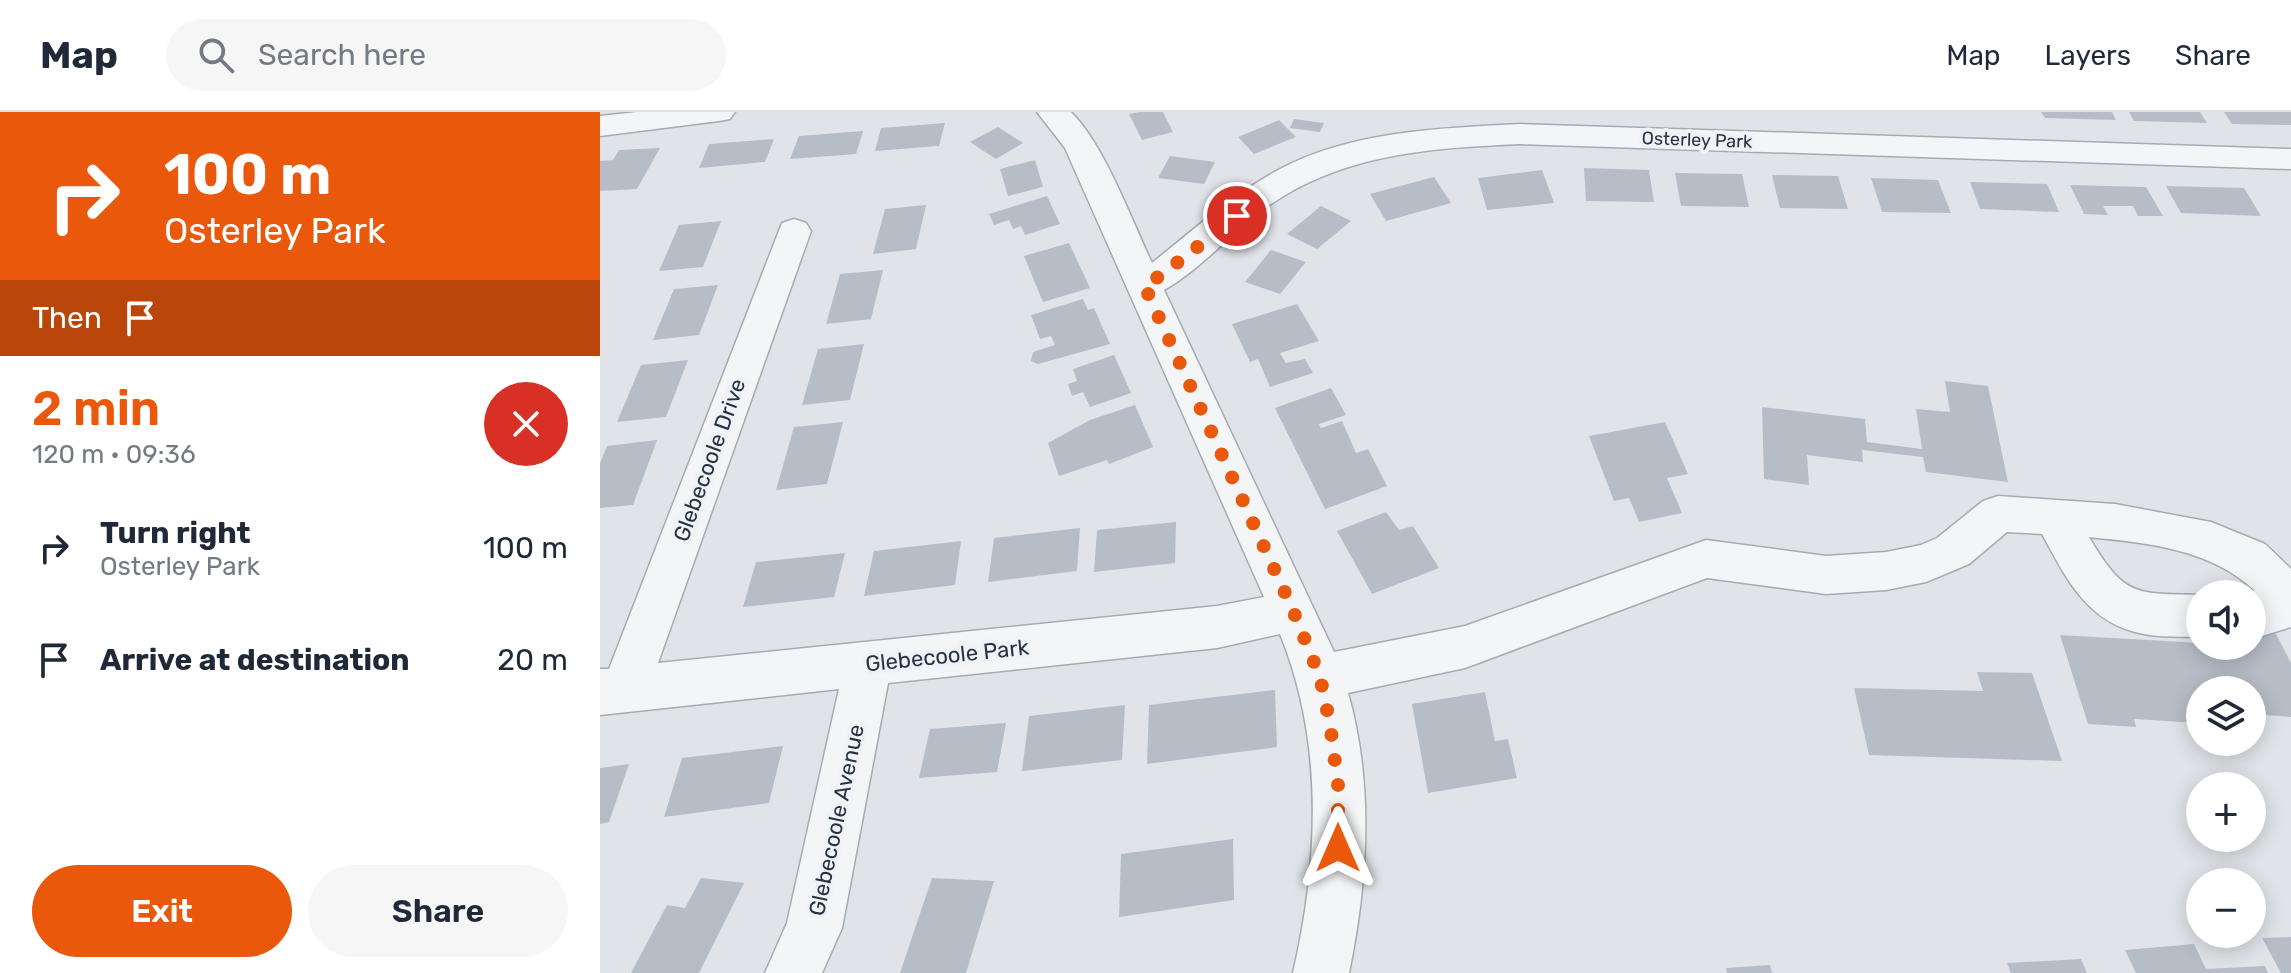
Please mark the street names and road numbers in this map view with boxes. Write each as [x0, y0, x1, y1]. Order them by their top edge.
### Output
street label: Osterley Park [1641, 127, 1753, 153]
street label: Glebecoole Drive [667, 375, 751, 545]
street label: Glebecoole Park [864, 633, 1031, 678]
street label: Glebecoole Avenue [803, 722, 870, 918]

